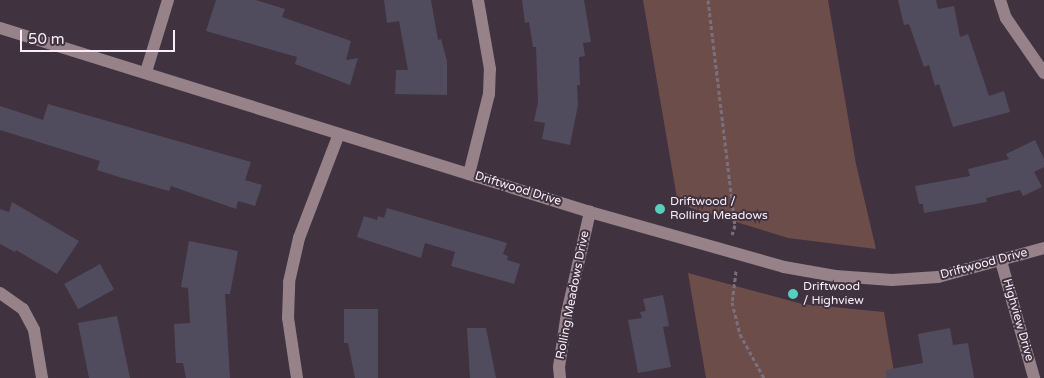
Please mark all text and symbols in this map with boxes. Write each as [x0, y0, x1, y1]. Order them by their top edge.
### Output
scale bar [22, 20, 178, 52]
text: 50 m [28, 30, 65, 48]
street label: Driftwood Drive [473, 169, 563, 209]
place label: Driftwood / Rolling Meadows [670, 195, 768, 223]
marker: Driftwood / Rolling Meadows [654, 203, 666, 215]
street label: Rolling Meadows Drive [553, 230, 593, 360]
street label: Driftwood Drive [939, 245, 1029, 283]
street label: Highview Drive [999, 277, 1037, 363]
place label: Driftwood / Highview [803, 280, 864, 308]
marker: Driftwood / Highview [787, 288, 799, 300]

